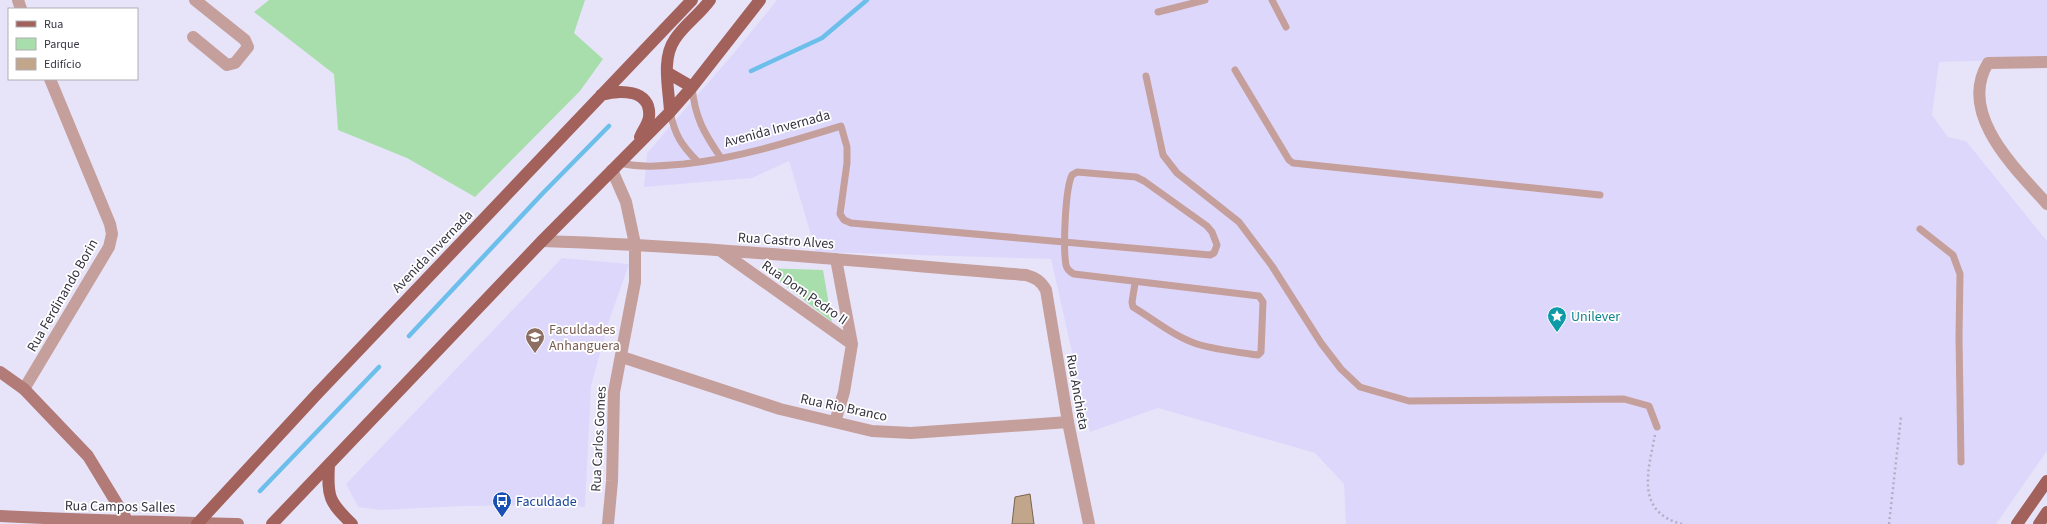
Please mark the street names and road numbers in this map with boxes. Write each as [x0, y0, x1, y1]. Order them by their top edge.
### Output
street label: Avenida Invernada [722, 105, 832, 153]
street label: Avenida Invernada [388, 206, 478, 298]
street label: Rua Castro Alves [737, 228, 835, 254]
street label: Rua Ferdinando Borin [22, 235, 103, 356]
street label: Rua Dom Pedro II [757, 256, 851, 330]
street label: Rua Anchieta [1061, 353, 1093, 432]
street label: Rua Carlos Gomes [586, 386, 612, 492]
street label: Rua Rio Branco [798, 389, 889, 427]
street label: Rua Campos Salles [65, 496, 176, 518]

